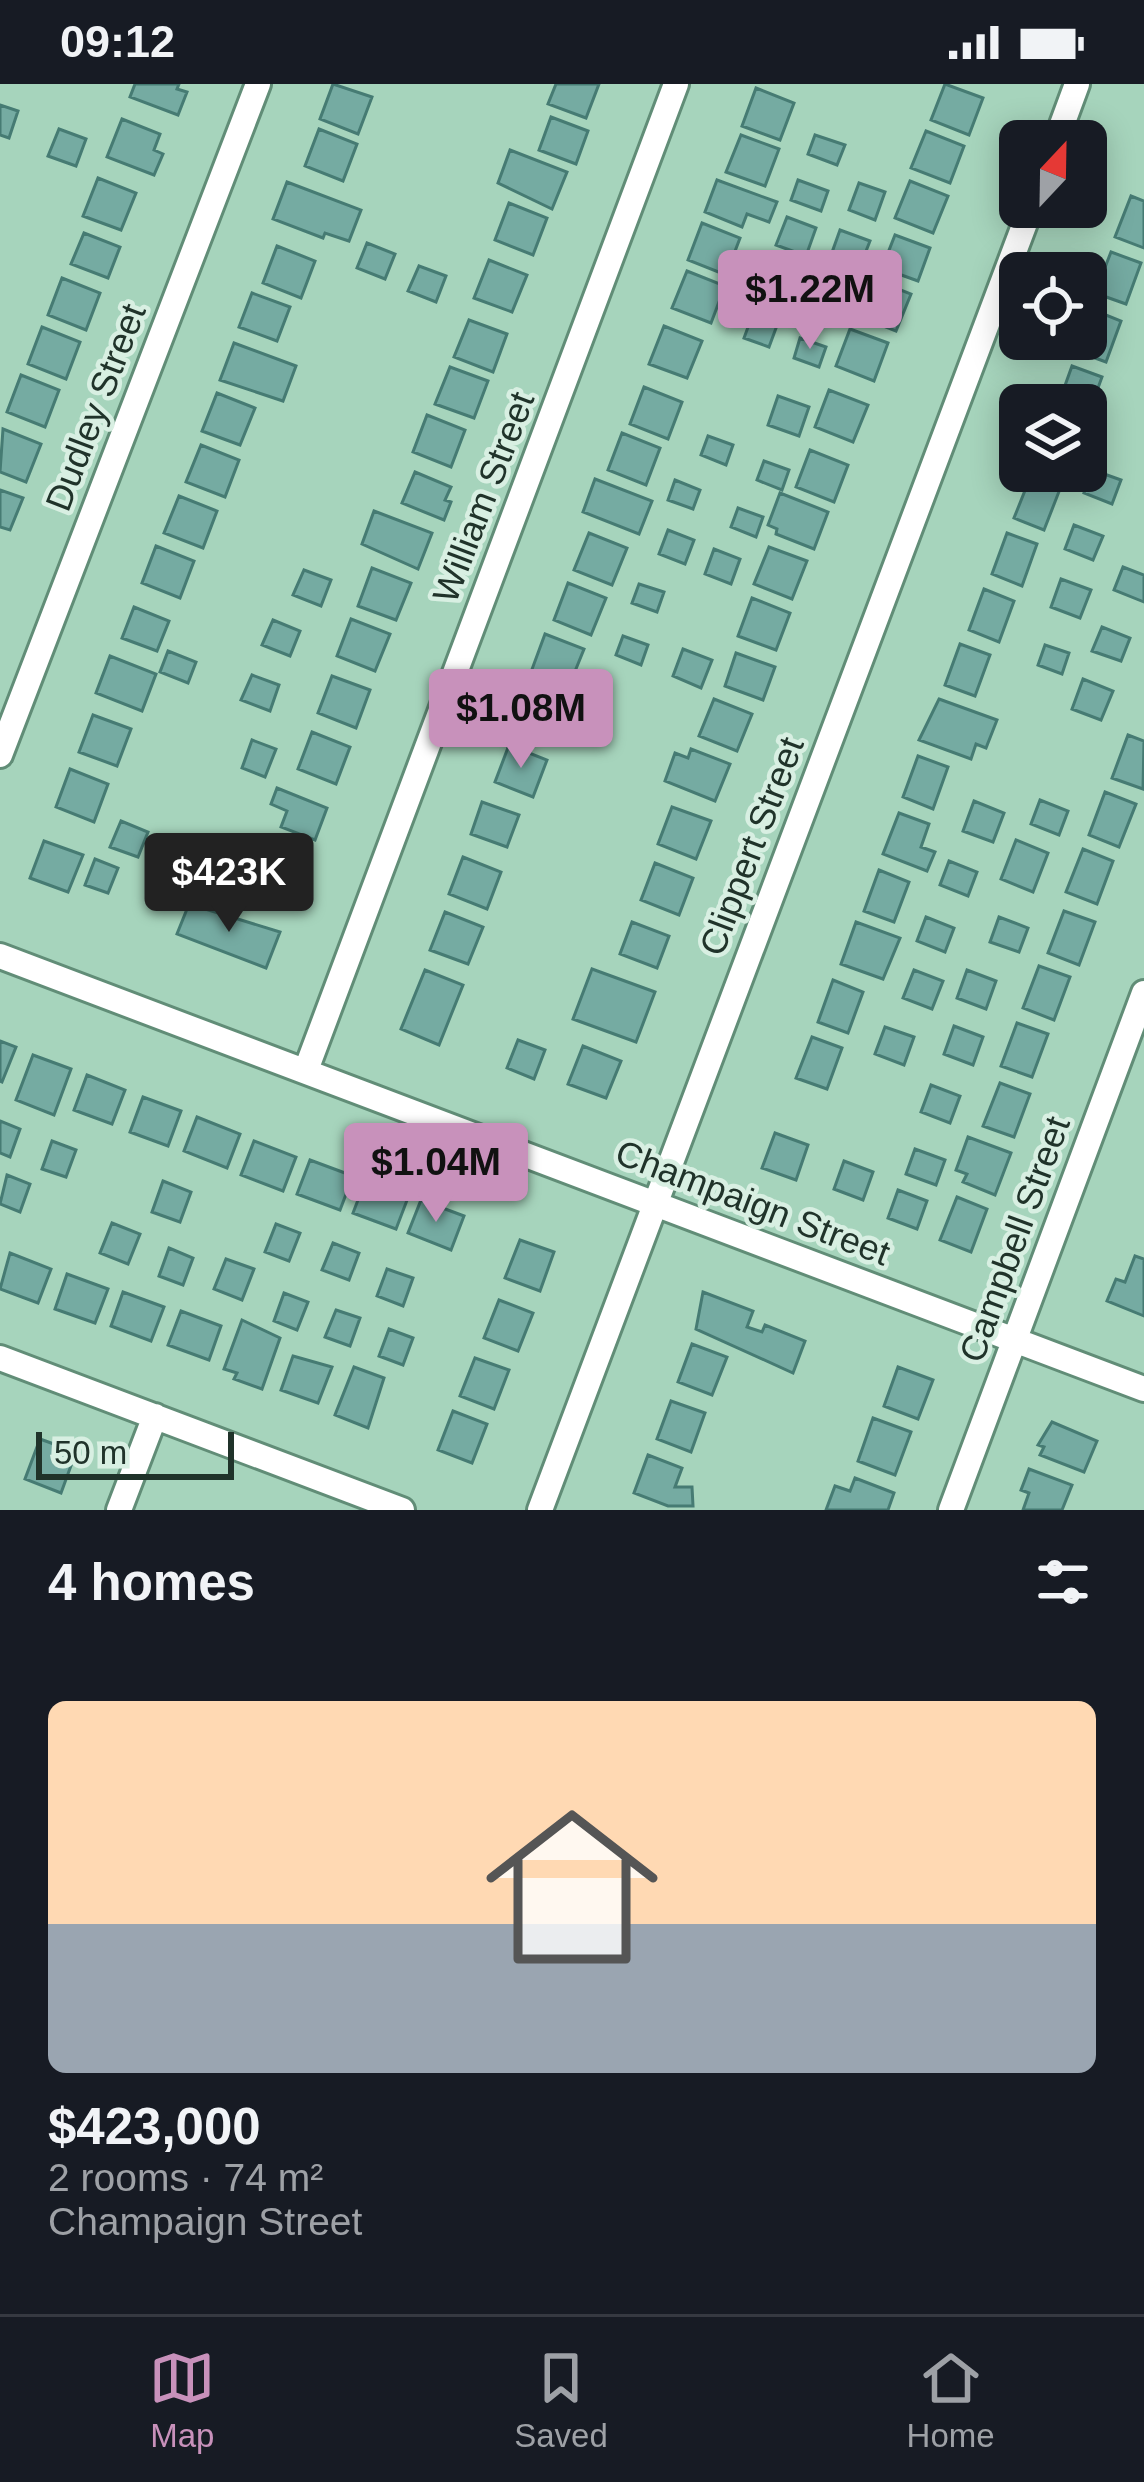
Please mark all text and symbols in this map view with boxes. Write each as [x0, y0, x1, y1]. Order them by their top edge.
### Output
text: 09:12 [60, 16, 175, 67]
north arrow [999, 120, 1107, 228]
map controls [999, 120, 1107, 492]
pin: $1.22M [712, 250, 908, 352]
button: locate [999, 252, 1107, 360]
text: $1.22M [745, 267, 875, 310]
street label: Dudley Street [37, 298, 154, 516]
button: layers [999, 384, 1107, 492]
street label: William Street [425, 386, 542, 608]
pin: $1.08M [423, 669, 619, 771]
text: $1.08M [456, 686, 586, 729]
street label: Clippert Street [691, 731, 812, 961]
pin: $423K [145, 833, 313, 935]
text: $423K [172, 850, 286, 893]
street label: Campbell Street [951, 1111, 1078, 1367]
pin: $1.04M [338, 1123, 534, 1225]
street label: Champaign Street [610, 1131, 896, 1274]
text: $1.04M [371, 1140, 501, 1183]
scale bar [36, 1426, 234, 1479]
text: 50 m [54, 1434, 127, 1471]
icon: filters [1030, 1549, 1096, 1615]
text: 4 homes [48, 1554, 255, 1611]
icon: home [464, 1779, 680, 1995]
text: $423,000 [48, 2098, 261, 2155]
text: 2 rooms · 74 m² [48, 2156, 323, 2199]
text: Champaign Street [48, 2200, 362, 2243]
tab: Map [149, 2345, 215, 2455]
tab: Saved [514, 2345, 608, 2455]
tab: Home [907, 2345, 995, 2455]

